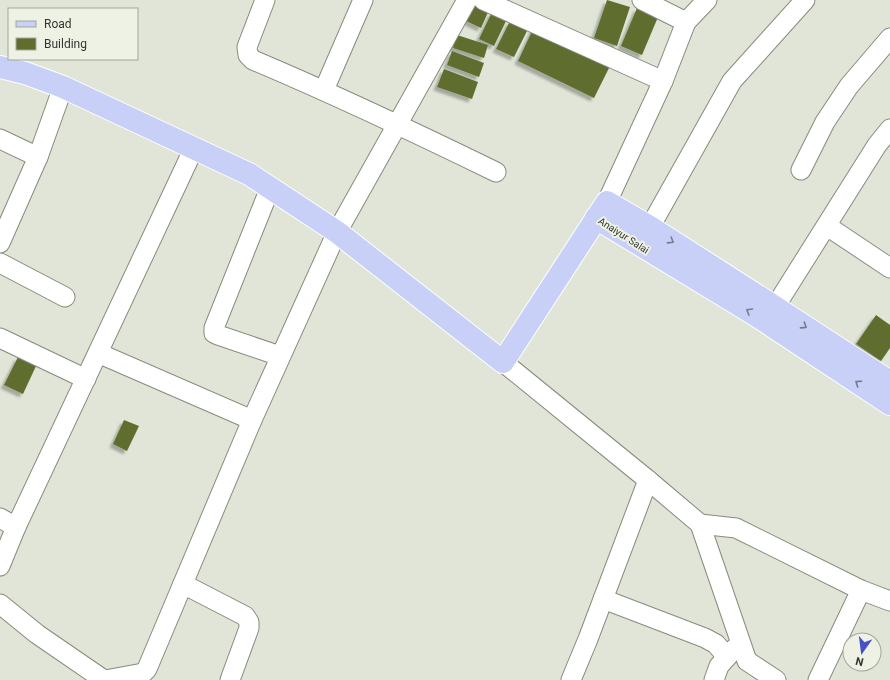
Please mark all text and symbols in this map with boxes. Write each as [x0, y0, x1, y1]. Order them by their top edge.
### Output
legend [8, 8, 138, 60]
text: Road [44, 17, 72, 31]
text: Building [44, 37, 87, 51]
street label: Anaiyur Salai [597, 215, 651, 256]
one-way arrow [667, 236, 674, 243]
one-way arrow [746, 308, 753, 316]
one-way arrow [800, 321, 807, 329]
one-way arrow [855, 380, 862, 387]
north arrow [842, 632, 882, 672]
text: N [854, 654, 865, 668]

